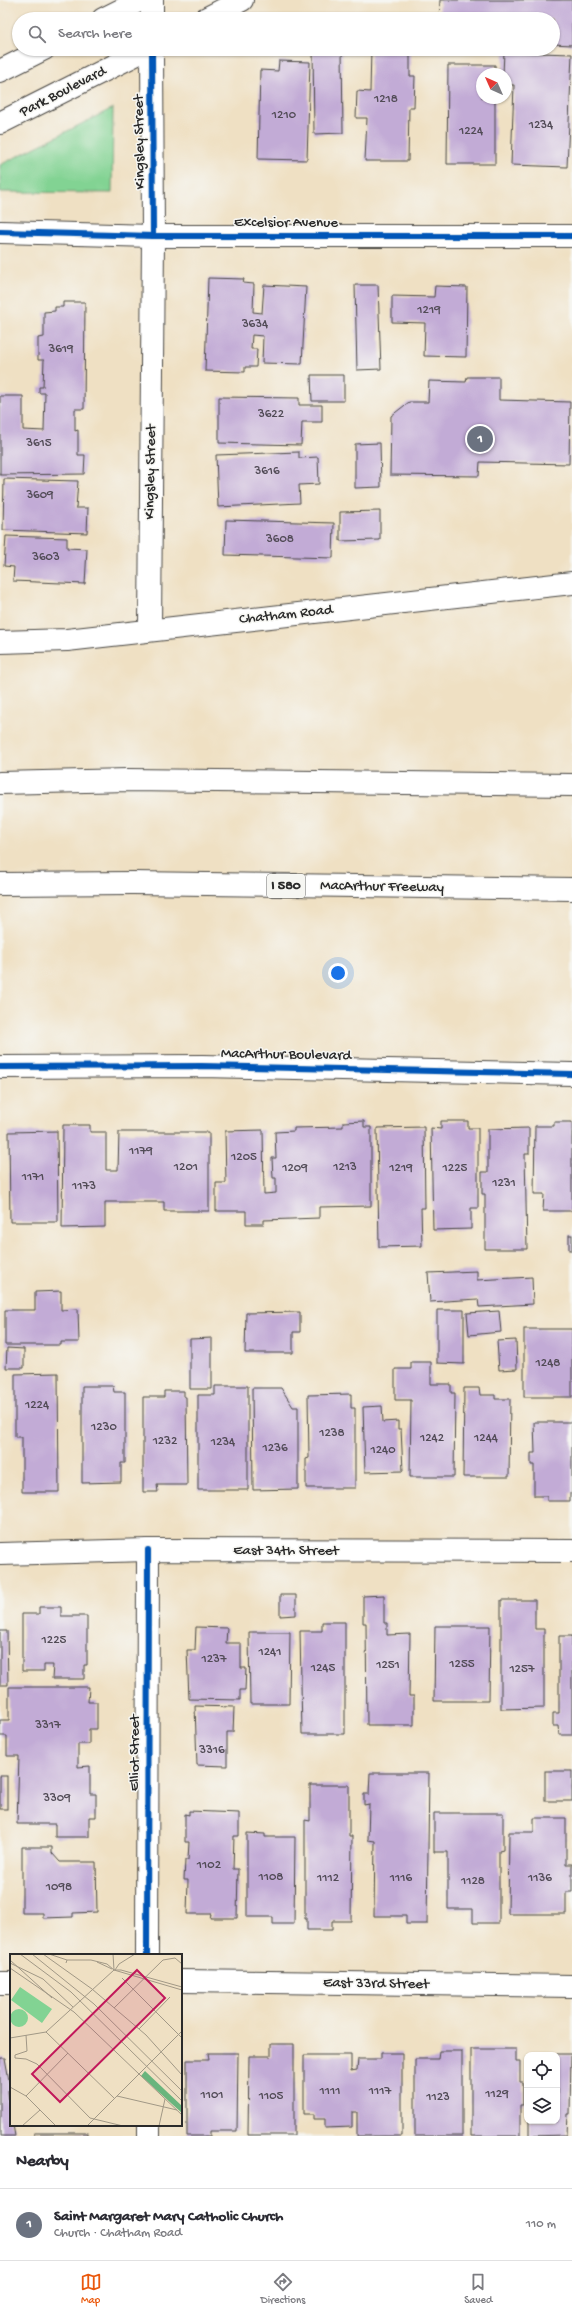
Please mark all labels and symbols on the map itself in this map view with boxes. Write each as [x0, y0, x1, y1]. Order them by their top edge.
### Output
street label: Park Boulevard [16, 62, 110, 122]
north arrow [476, 68, 512, 104]
house number: 1218 [373, 92, 398, 107]
street label: Kingsley Street [130, 93, 150, 189]
house number: 1210 [271, 108, 297, 123]
house number: 1234 [528, 118, 553, 133]
house number: 1224 [458, 124, 483, 139]
street label: Excelsior Avenue [234, 214, 338, 232]
house number: 1219 [416, 303, 441, 318]
house number: 3634 [241, 317, 268, 332]
house number: 3619 [47, 342, 74, 357]
house number: 3622 [257, 407, 285, 422]
street label: Kingsley Street [141, 423, 161, 519]
pin: 1 [467, 424, 493, 454]
house number: 3615 [25, 436, 52, 451]
house number: 3616 [253, 464, 280, 479]
house number: 3609 [25, 488, 54, 503]
house number: 3608 [265, 532, 294, 547]
house number: 3603 [31, 550, 60, 565]
street label: Chatham Road [238, 601, 335, 629]
road number: I 580 [267, 874, 305, 898]
street label: MacArthur Freeway [320, 877, 445, 897]
your location [328, 963, 348, 983]
street label: MacArthur Boulevard [221, 1045, 353, 1065]
house number: 1179 [128, 1144, 153, 1159]
house number: 1205 [230, 1150, 257, 1165]
house number: 1201 [173, 1160, 198, 1175]
house number: 1213 [332, 1160, 357, 1175]
house number: 1209 [281, 1161, 308, 1176]
house number: 1219 [388, 1161, 413, 1176]
house number: 1225 [442, 1161, 468, 1176]
house number: 1171 [21, 1170, 44, 1185]
house number: 1231 [491, 1176, 516, 1191]
house number: 1173 [71, 1179, 96, 1194]
house number: 1248 [535, 1356, 560, 1371]
house number: 1224 [24, 1398, 49, 1413]
house number: 1230 [90, 1420, 117, 1435]
house number: 1238 [318, 1426, 345, 1441]
house number: 1242 [419, 1431, 445, 1446]
house number: 1244 [473, 1431, 498, 1446]
house number: 1232 [152, 1434, 178, 1449]
house number: 1234 [210, 1435, 235, 1450]
house number: 1236 [262, 1441, 288, 1456]
house number: 1240 [369, 1443, 396, 1458]
street label: East 34th Street [233, 1542, 341, 1560]
house number: 1225 [41, 1633, 67, 1648]
house number: 1241 [257, 1645, 282, 1660]
house number: 1237 [200, 1652, 228, 1667]
house number: 1255 [448, 1657, 475, 1672]
house number: 1251 [375, 1658, 400, 1673]
house number: 1245 [310, 1661, 335, 1676]
house number: 1257 [508, 1662, 536, 1677]
street label: Elliot Street [126, 1713, 144, 1791]
house number: 3317 [34, 1718, 62, 1733]
house number: 3316 [198, 1743, 225, 1758]
house number: 3309 [42, 1791, 71, 1806]
house number: 1102 [196, 1858, 222, 1873]
house number: 1108 [257, 1870, 284, 1885]
house number: 1112 [316, 1871, 340, 1886]
house number: 1116 [389, 1871, 413, 1886]
house number: 1136 [527, 1871, 552, 1886]
house number: 1128 [460, 1874, 485, 1889]
house number: 1098 [45, 1880, 72, 1895]
inset map [10, 1954, 182, 2126]
street label: East 33rd Street [323, 1974, 431, 1994]
house number: 1111 [319, 2084, 341, 2099]
house number: 1117 [368, 2084, 392, 2099]
house number: 1129 [484, 2087, 509, 2102]
house number: 1101 [199, 2088, 224, 2103]
house number: 1105 [258, 2089, 284, 2104]
house number: 1123 [425, 2090, 450, 2105]

